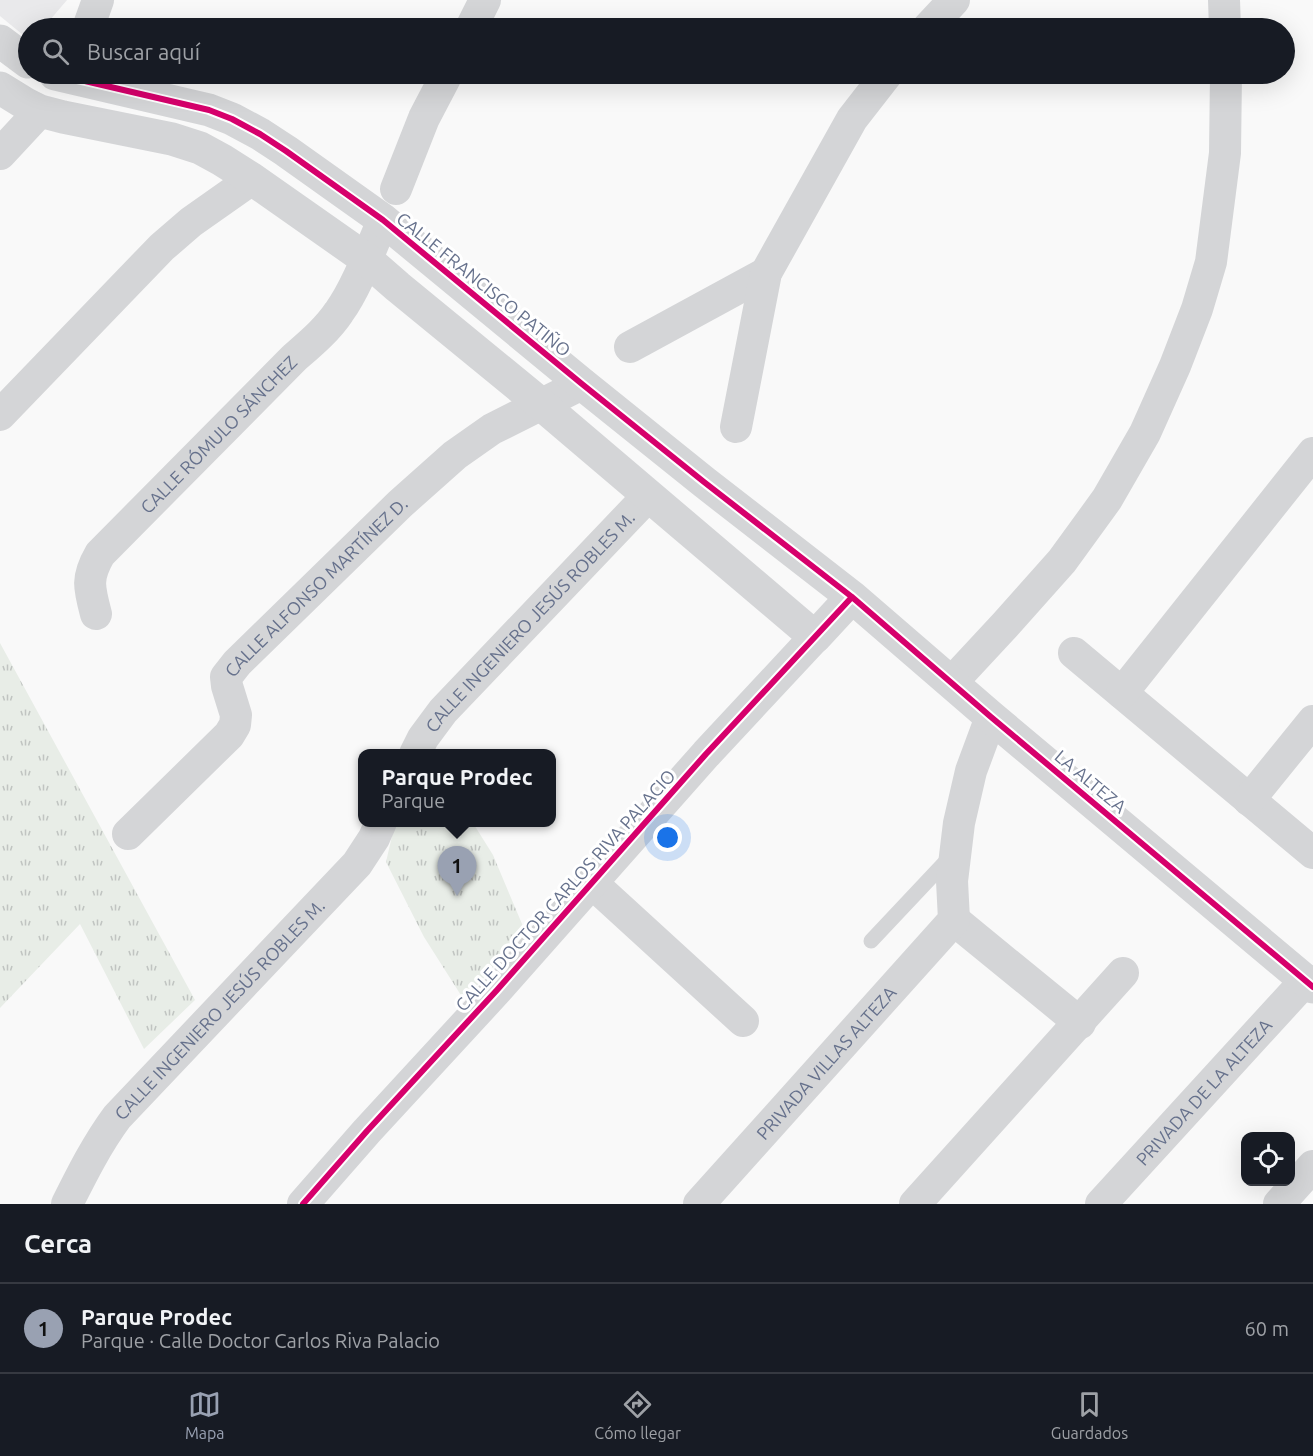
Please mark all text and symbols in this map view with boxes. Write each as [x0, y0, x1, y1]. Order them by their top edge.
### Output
search box [18, 18, 1295, 84]
icon: search [39, 35, 72, 68]
text: Buscar aquí [87, 39, 200, 64]
street label: CALLE FRANCISCO PATIÑO [393, 207, 575, 360]
street label: CALLE RÓMULO SÁNCHEZ [136, 351, 301, 517]
street label: CALLE ALFONSO MARTÍNEZ D. [220, 493, 411, 680]
street label: CALLE INGENIERO JESÚS ROBLES M. [421, 507, 638, 736]
street label: LA ALTEZA [1051, 745, 1131, 817]
popup [358, 749, 556, 827]
text: Parque Prodec [382, 764, 533, 789]
street label: CALLE DOCTOR CARLOS RIVA PALACIO [451, 765, 679, 1015]
text: Parque [382, 789, 445, 812]
your location [653, 823, 682, 852]
pin: 1 [438, 846, 476, 896]
street label: CALLE INGENIERO JESÚS ROBLES M. [110, 895, 328, 1123]
street label: PRIVADA VILLAS ALTEZA [752, 982, 900, 1143]
street label: PRIVADA DE LA ALTEZA [1132, 1014, 1276, 1169]
map controls [1241, 1132, 1295, 1186]
button: locate [1241, 1132, 1295, 1186]
text: Cerca [24, 1229, 92, 1258]
text: Parque Prodec [81, 1304, 232, 1329]
text: 1 [38, 1317, 49, 1340]
text: 60 m [1245, 1317, 1289, 1340]
text: Parque · Calle Doctor Carlos Riva Palacio [81, 1329, 440, 1352]
tab: Mapa [185, 1388, 225, 1442]
tab: Cómo llegar [594, 1388, 681, 1442]
tab: Guardados [1051, 1388, 1128, 1442]

